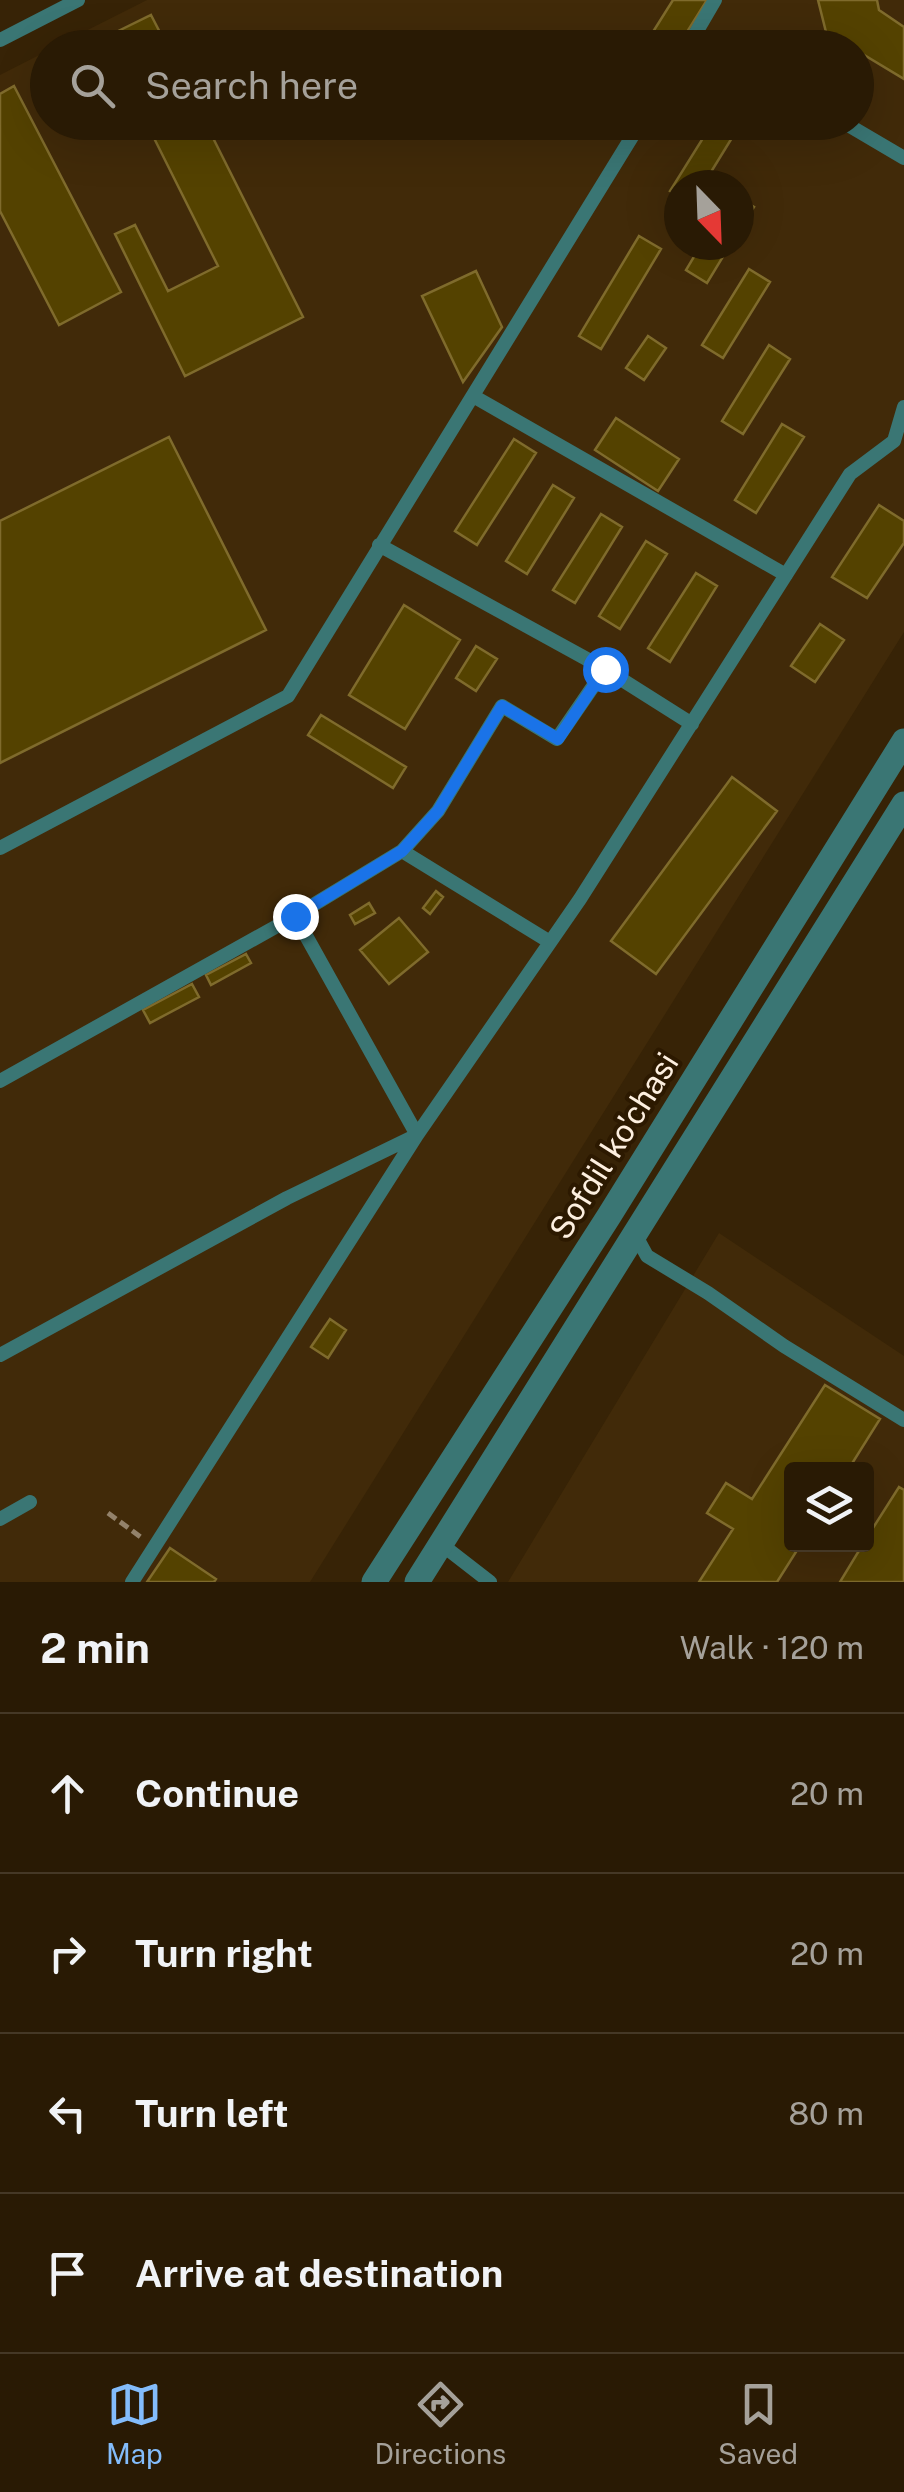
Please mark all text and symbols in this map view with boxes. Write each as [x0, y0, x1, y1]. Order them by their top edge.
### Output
search box [30, 30, 874, 140]
icon: search [65, 58, 120, 113]
text: Search here [145, 63, 358, 108]
north arrow [664, 170, 754, 260]
route start [583, 647, 629, 693]
route end [273, 894, 319, 940]
street label: Sofdil ko'chasi [542, 1046, 686, 1246]
map controls [784, 1462, 874, 1552]
button: layers [784, 1462, 874, 1552]
text: 2 min [40, 1623, 150, 1672]
text: Walk · 120 m [680, 1629, 864, 1666]
icon: ahead [40, 1766, 95, 1821]
text: Continue [135, 1771, 299, 1816]
text: 20 m [790, 1775, 864, 1812]
icon: right [40, 1926, 95, 1981]
text: Turn right [135, 1931, 313, 1976]
text: 20 m [790, 1935, 864, 1972]
icon: left [40, 2086, 95, 2141]
text: Turn left [135, 2091, 289, 2136]
text: 80 m [788, 2095, 864, 2132]
icon: arrive [40, 2246, 95, 2301]
text: Arrive at destination [135, 2251, 503, 2296]
tab: Map [106, 2377, 163, 2470]
tab: Directions [375, 2377, 506, 2470]
tab: Saved [718, 2377, 798, 2470]

